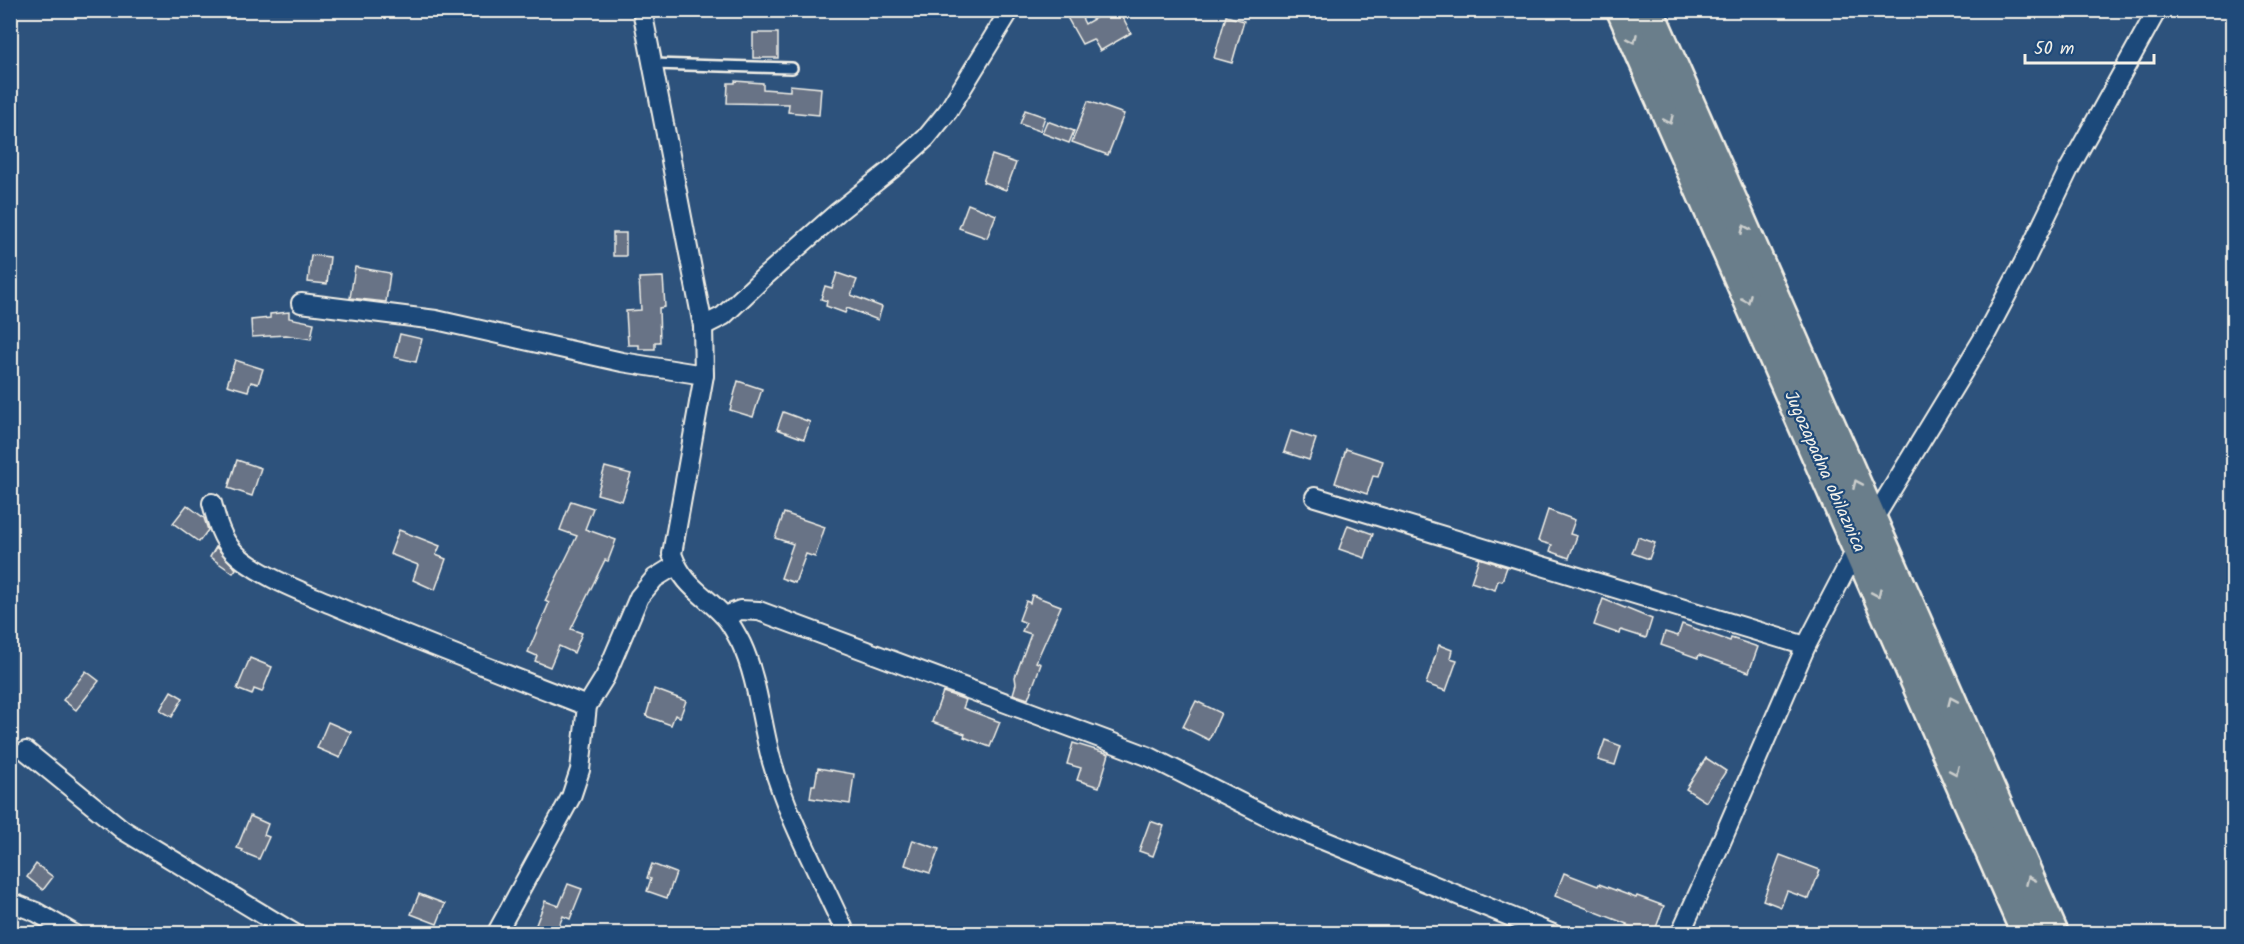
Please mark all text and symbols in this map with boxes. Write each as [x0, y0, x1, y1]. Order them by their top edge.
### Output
scale bar [2025, 27, 2154, 65]
one-way arrow [1626, 32, 1638, 43]
text: 50 m [2034, 35, 2074, 64]
one-way arrow [1662, 114, 1674, 125]
one-way arrow [1740, 224, 1752, 235]
one-way arrow [1740, 292, 1752, 303]
street label: Jugozapadna obilaznica [1775, 386, 1873, 558]
one-way arrow [1852, 480, 1864, 491]
one-way arrow [1869, 586, 1881, 597]
one-way arrow [1947, 697, 1959, 708]
one-way arrow [1948, 765, 1960, 776]
one-way arrow [2026, 875, 2038, 886]

